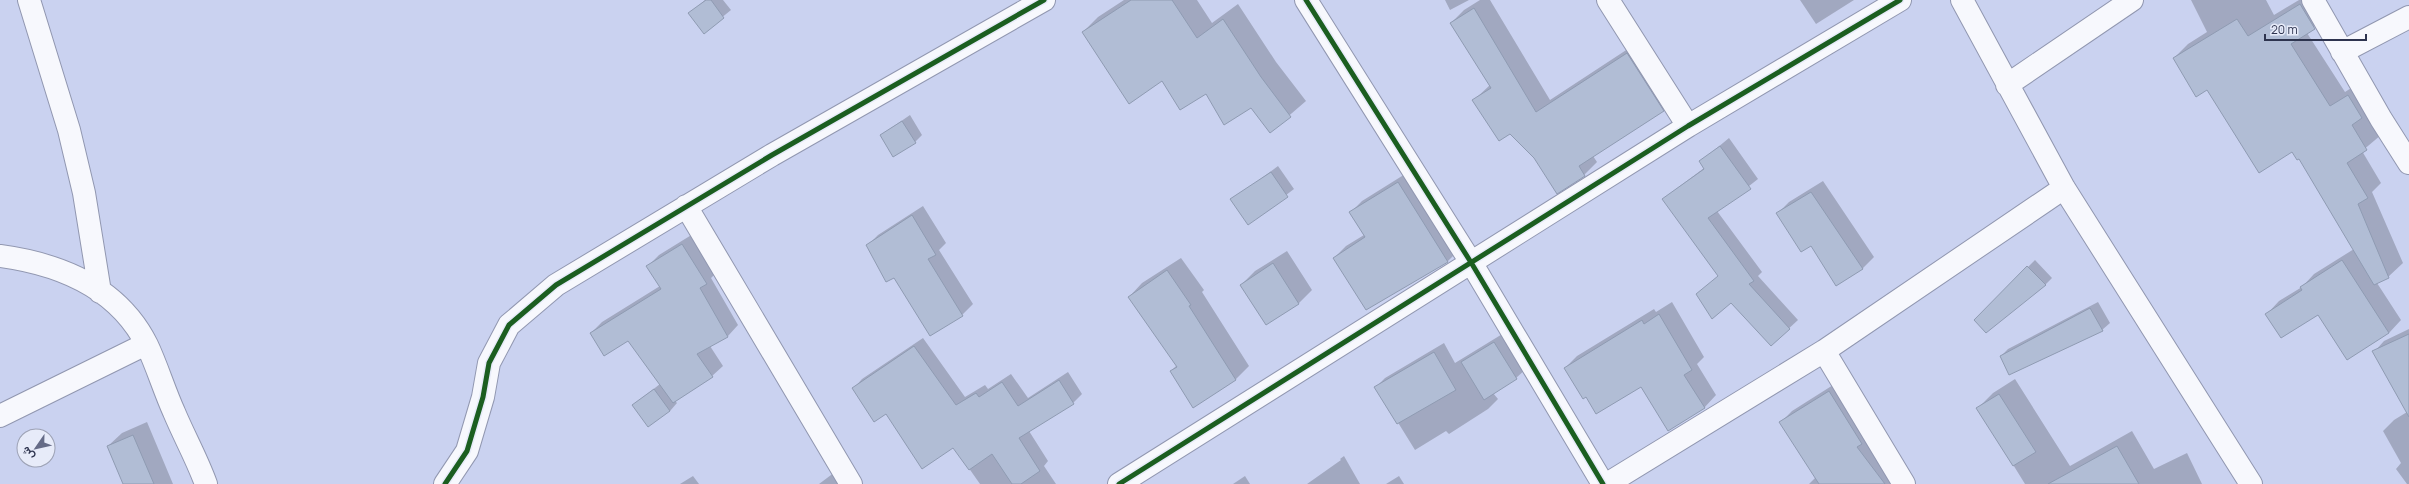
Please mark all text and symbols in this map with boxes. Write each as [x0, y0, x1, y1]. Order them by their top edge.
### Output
scale bar [2265, 16, 2366, 42]
text: 20 m [2271, 21, 2298, 38]
north arrow [16, 428, 56, 468]
text: ش [17, 444, 37, 464]

